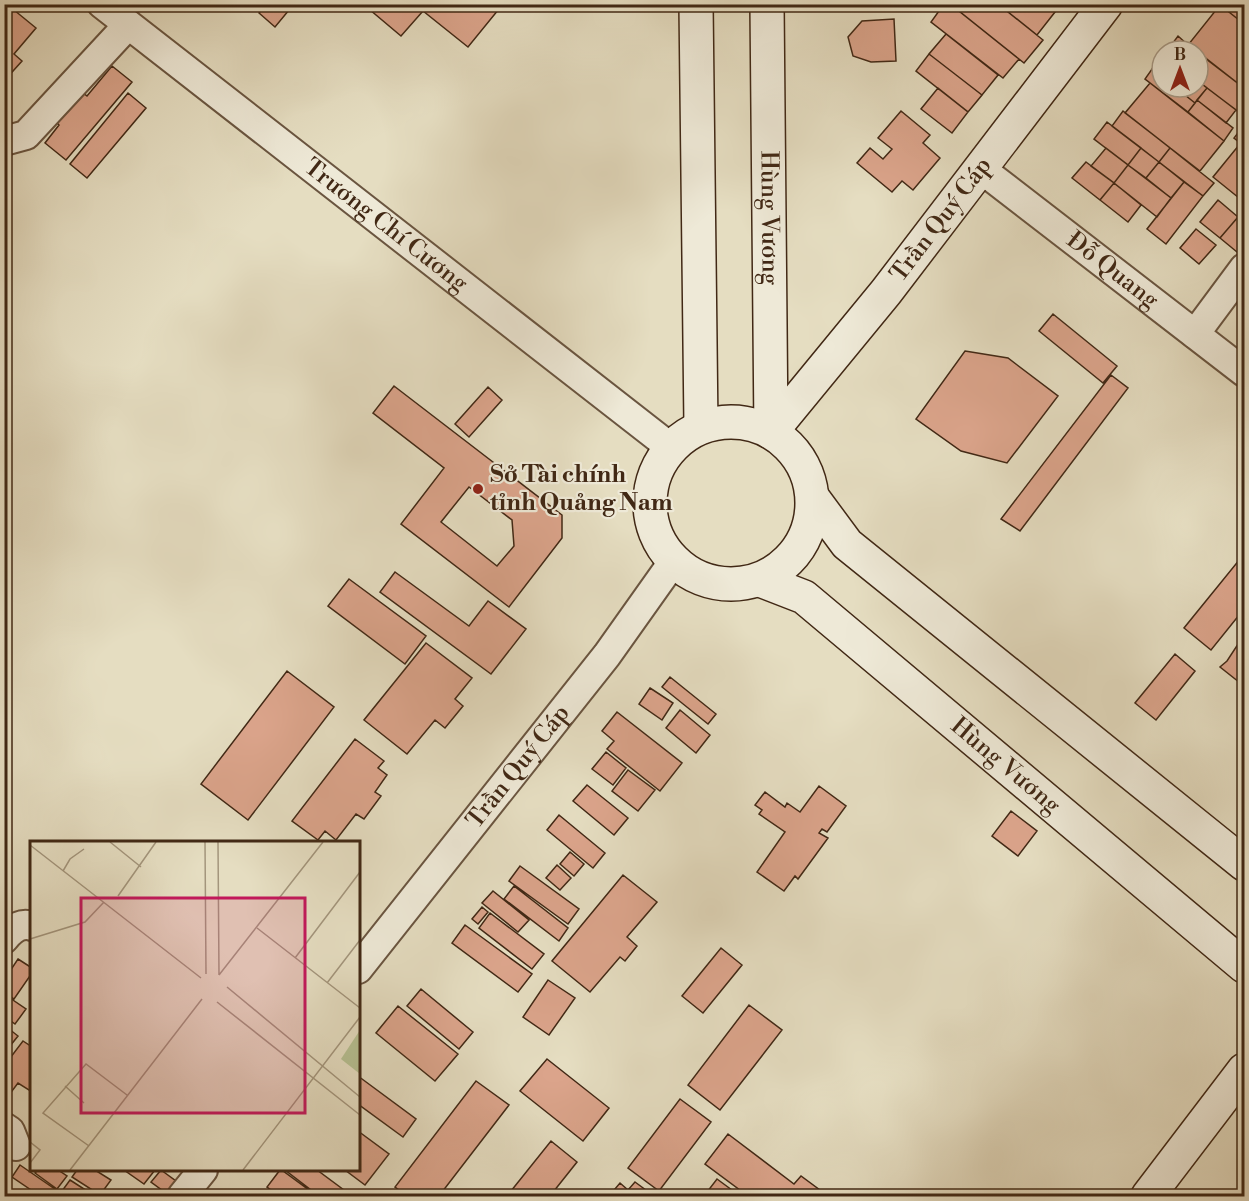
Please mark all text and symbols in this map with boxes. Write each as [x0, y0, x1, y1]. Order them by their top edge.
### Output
north arrow [1150, 39, 1210, 99]
text: B [1174, 45, 1186, 65]
street label: Hùng Vương [753, 151, 785, 286]
street label: Trần Quý Cáp [884, 151, 998, 288]
street label: Trương Chí Cương [298, 152, 474, 299]
street label: Đỗ Quang [1060, 225, 1165, 316]
place label: Sở Tài chính tỉnh Quảng Nam [490, 460, 673, 518]
marker: Sở Tài chính tỉnh Quảng Nam [471, 482, 485, 496]
street label: Trần Quý Cáp [460, 699, 576, 835]
street label: Hùng Vương [944, 711, 1067, 821]
inset map [30, 841, 360, 1171]

